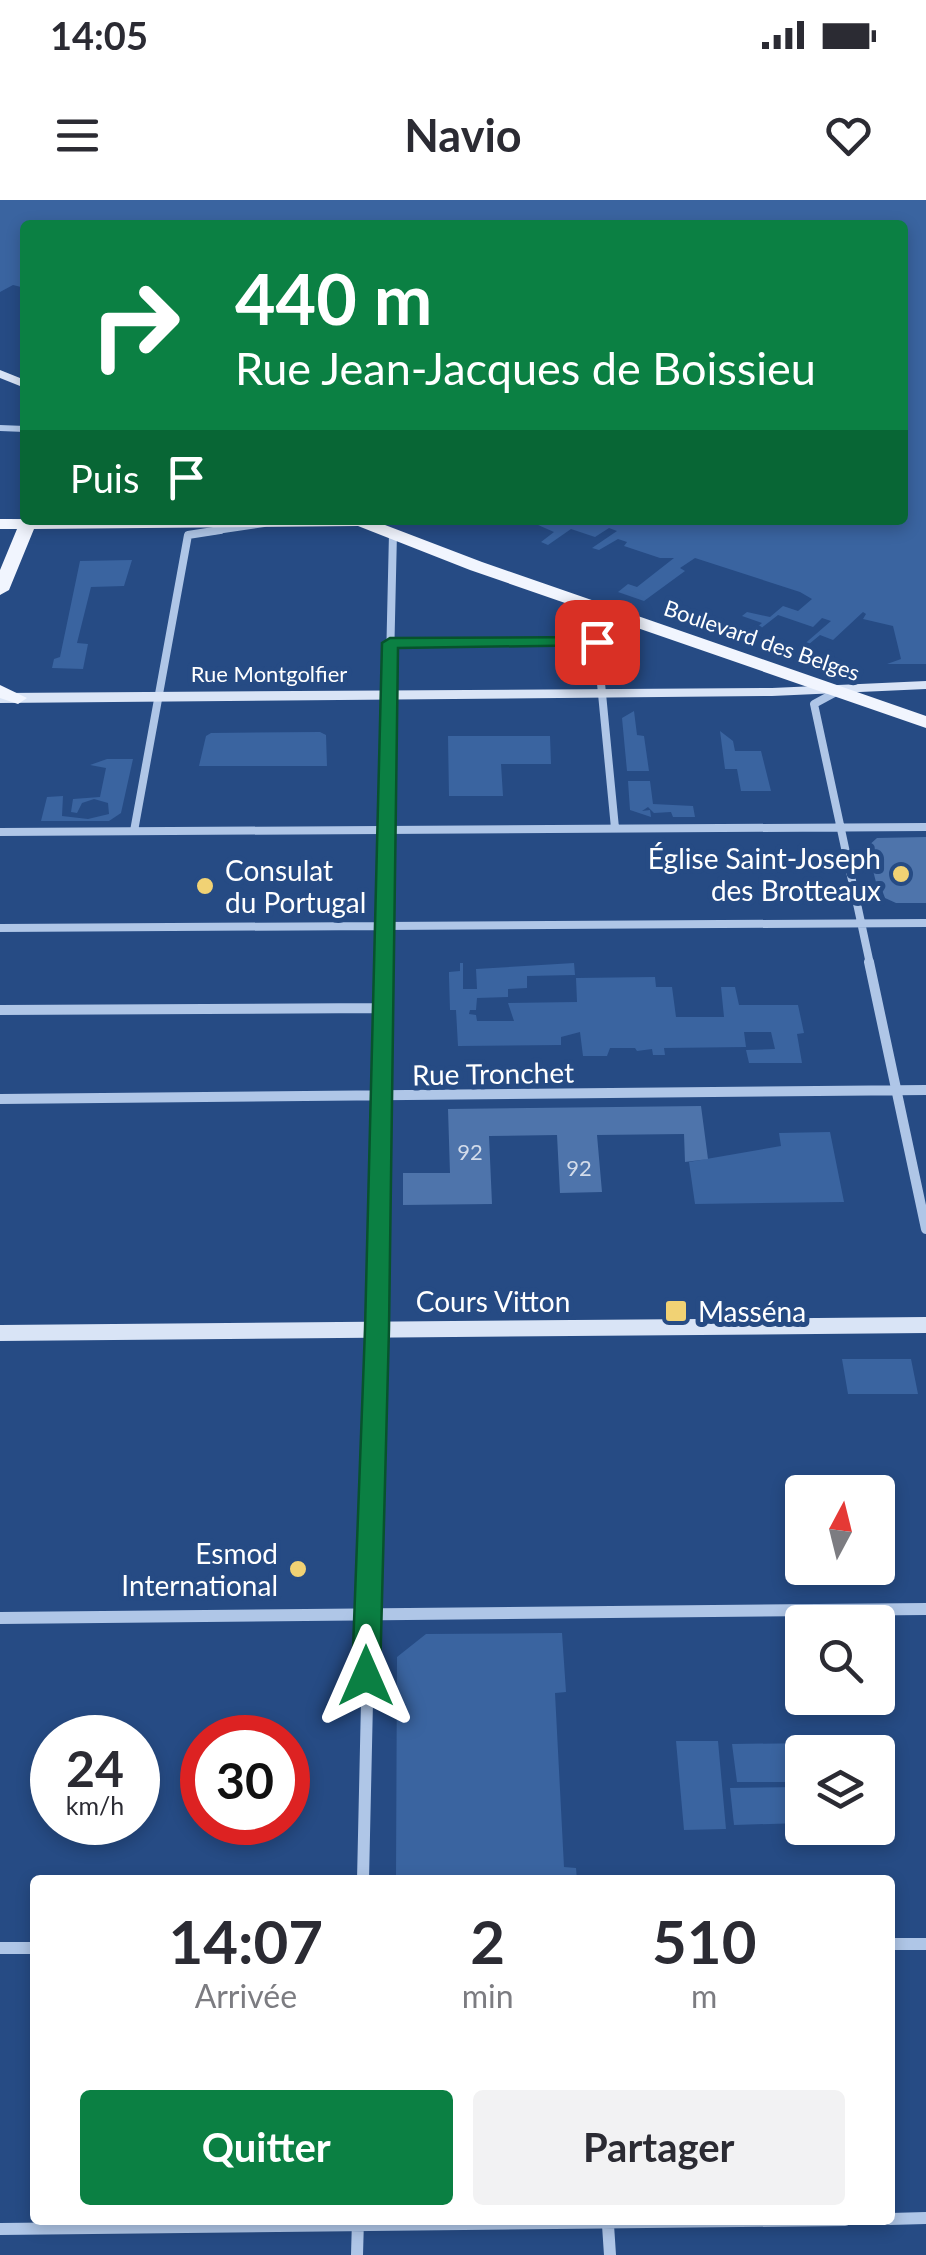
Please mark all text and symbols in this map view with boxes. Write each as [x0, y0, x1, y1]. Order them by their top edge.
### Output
text: 14:05 [50, 12, 148, 58]
icon: menu [50, 108, 105, 163]
text: Navio [404, 108, 522, 162]
icon: heart [821, 108, 876, 163]
text: 440 m [235, 256, 432, 340]
icon: right [70, 260, 200, 390]
text: Rue Jean-Jacques de Boissieu [235, 341, 816, 395]
icon: arrive [159, 450, 214, 505]
text: Puis [70, 455, 139, 501]
street label: Boulevard des Belges [661, 594, 863, 686]
pin [555, 600, 640, 685]
icon: arrive [570, 615, 625, 670]
street label: Rue Montgolfier [191, 660, 347, 687]
place label: Église Saint-Joseph des Brotteaux [648, 841, 881, 907]
place label: Consulat du Portugal [225, 853, 366, 919]
marker: Église Saint-Joseph des Brotteaux [890, 863, 912, 885]
marker: Consulat du Portugal [194, 875, 216, 897]
street label: Rue Tronchet [412, 1055, 574, 1091]
house number: 92 [457, 1138, 483, 1165]
house number: 92 [566, 1154, 592, 1181]
street label: Cours Vitton [416, 1284, 570, 1318]
place label: Masséna [698, 1294, 806, 1328]
marker: Masséna [663, 1298, 689, 1324]
north arrow [785, 1475, 895, 1585]
map controls [785, 1475, 895, 1845]
place label: Esmod International [121, 1536, 278, 1602]
marker: Esmod International [287, 1558, 309, 1580]
button: search [785, 1605, 895, 1715]
position arrow [314, 1624, 418, 1728]
speed limit sign: 30 [180, 1715, 310, 1845]
button: layers [785, 1735, 895, 1845]
text: 24 [66, 1738, 124, 1798]
text: km/h [66, 1790, 124, 1820]
text: 14:07 [169, 1905, 323, 1977]
text: 2 [470, 1905, 505, 1977]
text: 510 [652, 1905, 756, 1977]
text: Arrivée [195, 1976, 297, 2015]
text: min [462, 1976, 514, 2015]
text: m [691, 1976, 717, 2015]
button: Quitter [80, 2090, 453, 2205]
button: Partager [473, 2090, 845, 2205]

